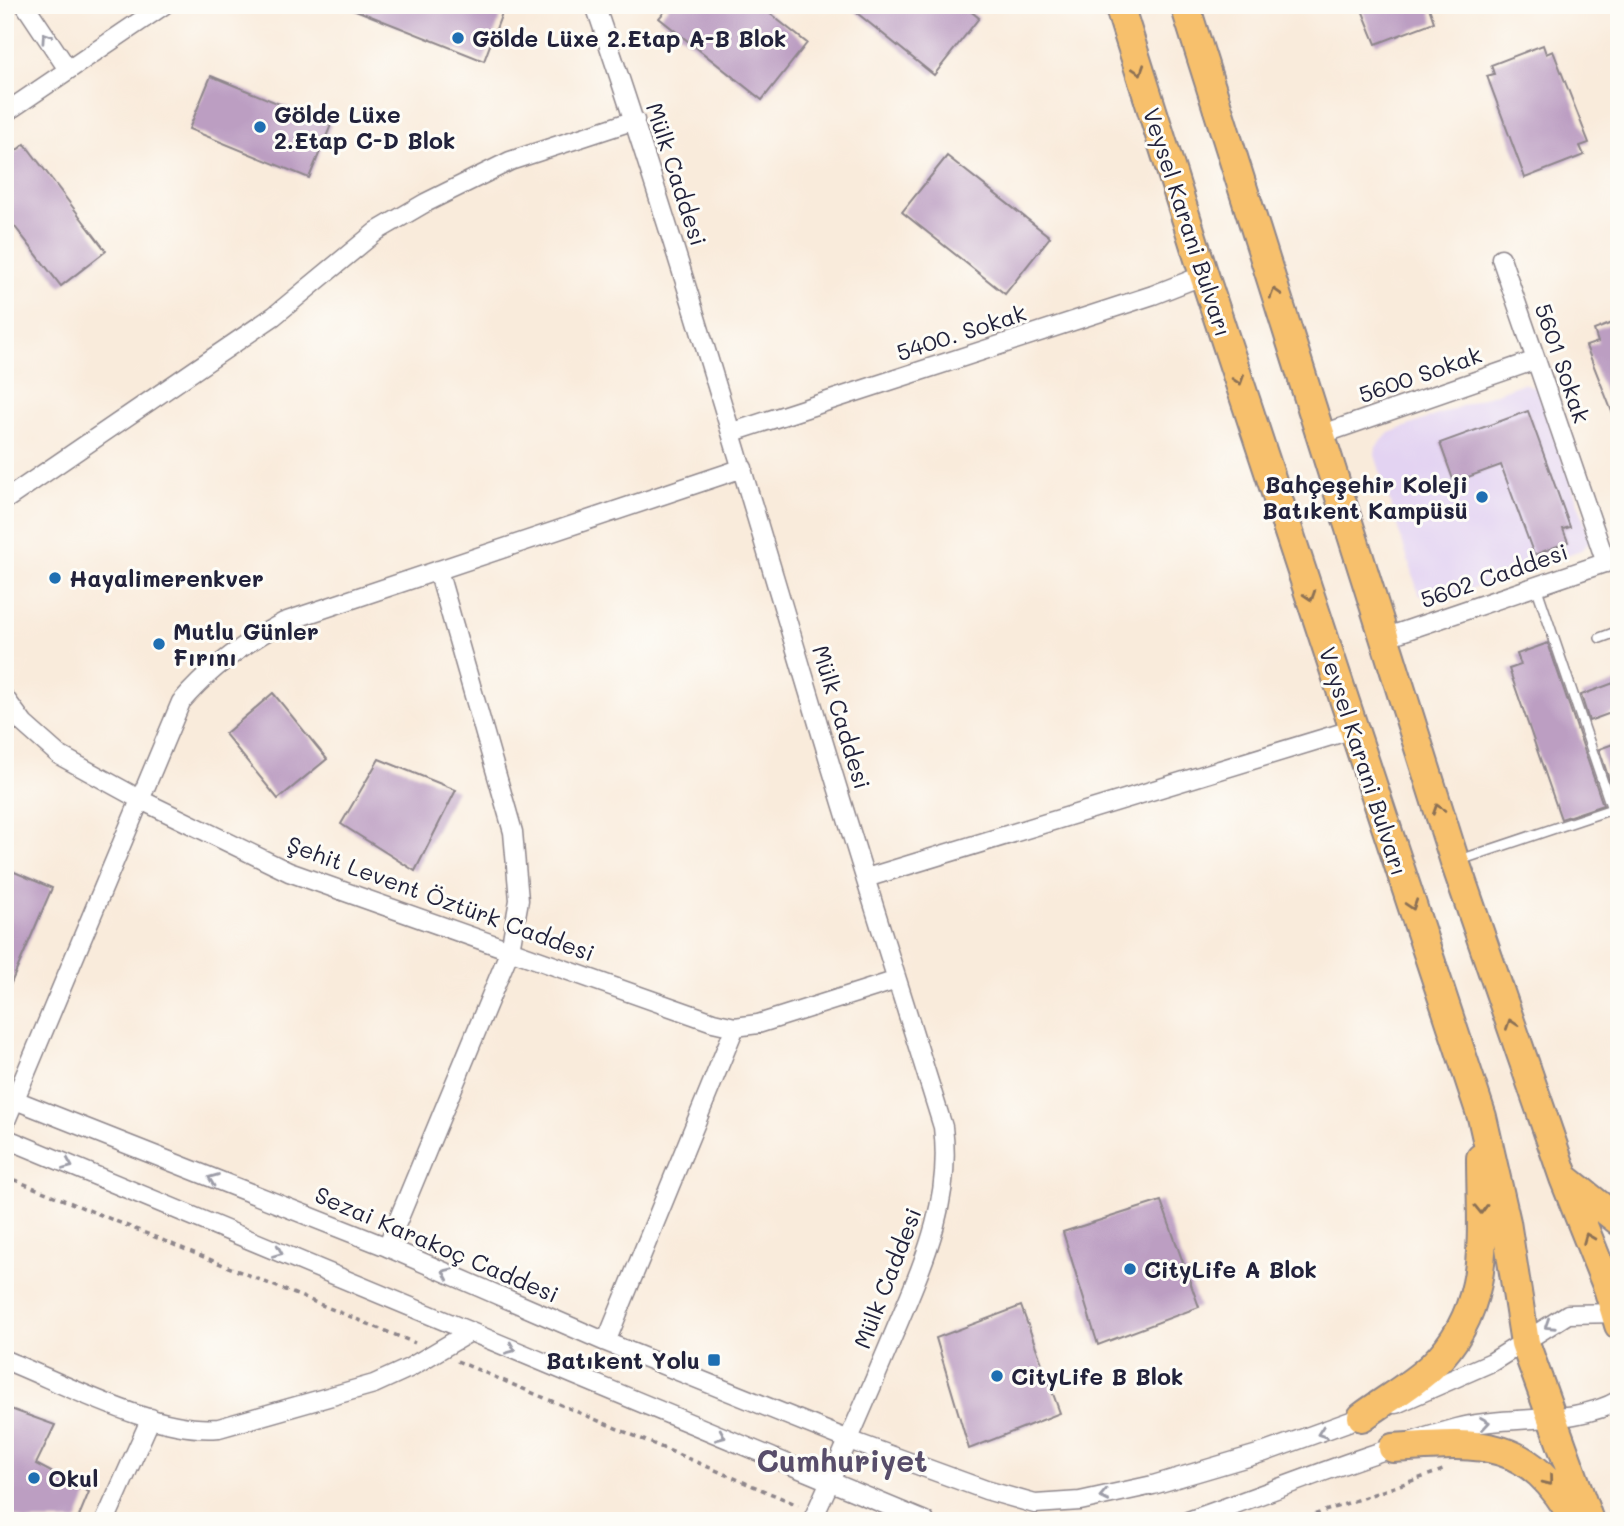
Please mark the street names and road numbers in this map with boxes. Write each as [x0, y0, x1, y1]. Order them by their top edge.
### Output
street label: Mülk Caddesi [640, 99, 714, 249]
street label: Veysel Karani Bulvarı [1137, 104, 1239, 340]
street label: 5400. Sokak [892, 297, 1030, 367]
street label: 5601 Sokak [1529, 299, 1597, 427]
street label: 5600 Sokak [1354, 339, 1486, 409]
street label: 5602 Caddesi [1416, 536, 1572, 614]
street label: Mülk Caddesi [806, 642, 878, 792]
street label: Veysel Karani Bulvarı [1313, 643, 1415, 879]
street label: Şehit Levent Öztürk Caddesi [283, 828, 599, 968]
street label: Sezai Karakoç Caddesi [311, 1179, 563, 1309]
street label: Mülk Caddesi [846, 1203, 928, 1353]

